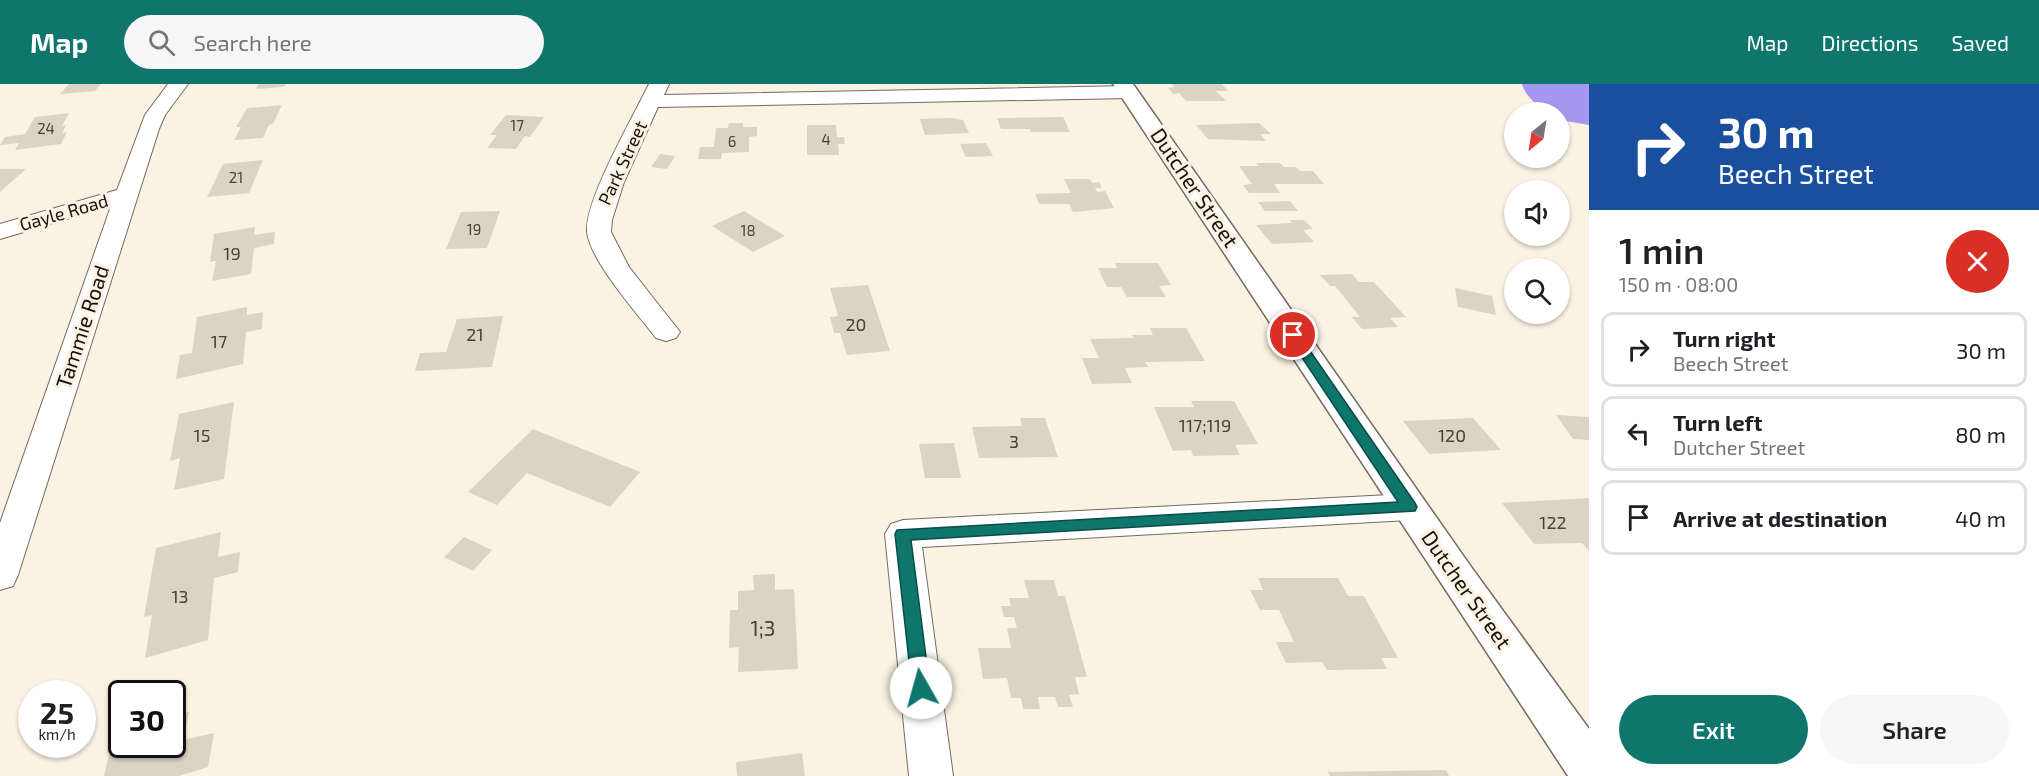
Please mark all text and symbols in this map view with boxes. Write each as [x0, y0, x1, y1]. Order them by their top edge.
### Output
search box [124, 15, 544, 69]
text: Map [30, 25, 88, 59]
icon: search [145, 26, 178, 59]
text: Search here [193, 29, 312, 55]
text: Map [1746, 30, 1789, 55]
text: Directions [1822, 30, 1918, 55]
text: Saved [1951, 30, 2009, 55]
north arrow [1504, 102, 1570, 168]
map controls [1504, 102, 1570, 324]
text: 30 m [1718, 106, 1814, 156]
icon: right [1619, 108, 1697, 186]
house number: 17 [510, 116, 524, 134]
street label: Park Street [593, 117, 651, 208]
house number: 24 [37, 119, 55, 137]
street label: Dutcher Street [1146, 123, 1244, 252]
house number: 4 [821, 130, 831, 148]
house number: 6 [728, 132, 736, 150]
text: Beech Street [1718, 157, 1874, 189]
house number: 21 [229, 168, 243, 186]
button: sound [1504, 180, 1570, 246]
street label: Gayle Road [17, 189, 111, 235]
house number: 19 [467, 220, 481, 238]
house number: 18 [740, 221, 756, 239]
text: 1 min [1619, 228, 1704, 271]
button: close [1946, 230, 2009, 293]
house number: 19 [223, 242, 241, 264]
button: search [1504, 258, 1570, 324]
street label: Tammie Road [50, 262, 113, 391]
text: 150 m · 08:00 [1619, 272, 1738, 296]
pin [1267, 309, 1318, 360]
house number: 20 [846, 313, 866, 335]
icon: arrive [1276, 318, 1309, 351]
house number: 21 [466, 323, 484, 345]
text: Turn right [1673, 325, 1775, 351]
house number: 17 [211, 330, 227, 352]
icon: right [1622, 333, 1655, 366]
text: 30 m [1956, 337, 2006, 363]
text: Beech Street [1673, 351, 1788, 375]
text: Turn left [1673, 409, 1762, 435]
house number: 117;119 [1179, 414, 1231, 436]
icon: left [1622, 417, 1655, 450]
text: 80 m [1955, 421, 2006, 447]
house number: 15 [194, 424, 210, 446]
house number: 120 [1438, 424, 1466, 446]
house number: 3 [1009, 430, 1019, 452]
text: Dutcher Street [1673, 435, 1805, 459]
icon: arrive [1622, 501, 1655, 534]
text: Arrive at destination [1673, 505, 1887, 531]
text: 40 m [1955, 505, 2006, 531]
house number: 122 [1539, 511, 1567, 533]
street label: Dutcher Street [1417, 525, 1517, 653]
house number: 13 [171, 585, 189, 607]
house number: 1;3 [750, 615, 776, 640]
position arrow [889, 656, 953, 720]
speed limit sign: 30 [108, 680, 186, 758]
text: 25 [40, 694, 74, 730]
button: Exit [1619, 695, 1808, 764]
button: Share [1820, 695, 2009, 764]
text: km/h [38, 725, 76, 743]

